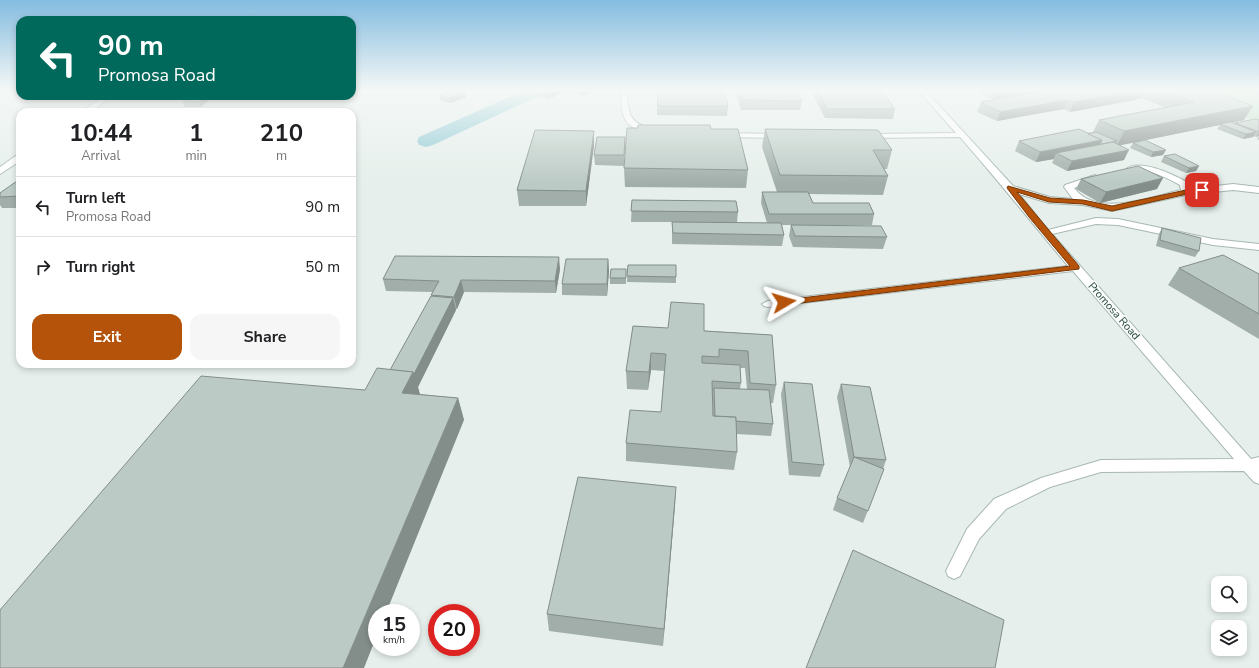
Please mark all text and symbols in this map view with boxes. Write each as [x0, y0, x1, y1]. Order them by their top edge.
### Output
text: 90 m [98, 27, 164, 65]
icon: left [32, 32, 84, 84]
text: Promosa Road [98, 63, 216, 87]
text: 10:44 [69, 117, 132, 149]
text: 1 [189, 117, 203, 149]
text: 210 [260, 117, 303, 149]
text: Arrival [81, 147, 120, 165]
text: min [185, 147, 207, 165]
text: m [276, 147, 287, 165]
pin [1185, 173, 1219, 207]
icon: arrive [1191, 179, 1213, 201]
text: Turn left [66, 188, 125, 208]
icon: left [32, 196, 54, 218]
text: 90 m [305, 197, 340, 217]
text: Promosa Road [66, 208, 151, 226]
icon: right [32, 256, 54, 278]
text: Turn right [66, 257, 135, 277]
text: 50 m [305, 257, 340, 277]
street label: Promosa Road [1085, 279, 1143, 343]
position arrow [763, 281, 805, 323]
button: Exit [32, 314, 182, 360]
button: Share [190, 314, 340, 360]
map controls [1211, 576, 1247, 656]
button: search [1211, 576, 1247, 612]
speed limit sign: 20 [428, 604, 480, 656]
text: 15 [382, 611, 406, 638]
button: layers [1211, 620, 1247, 656]
text: km/h [383, 633, 405, 647]

